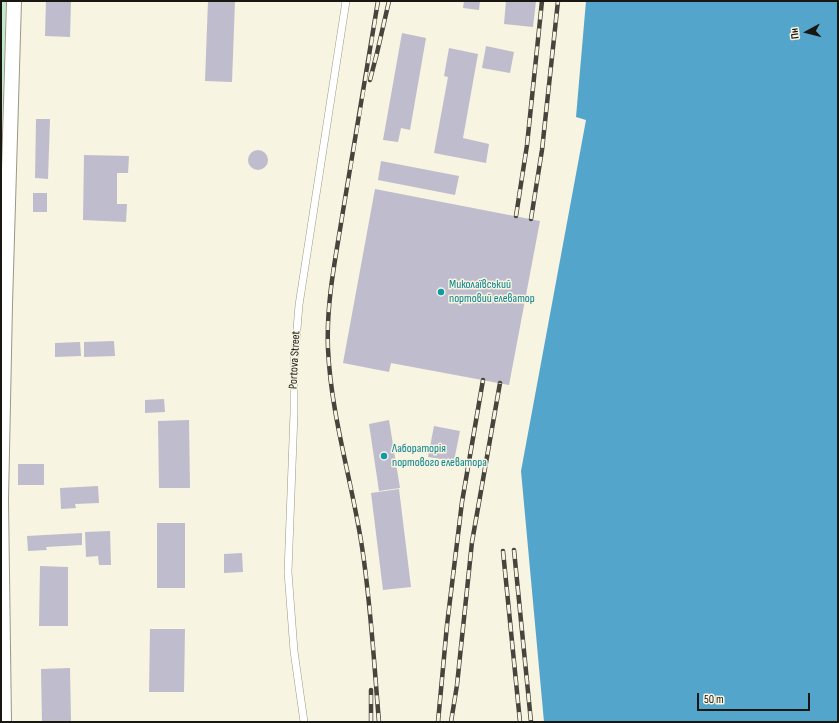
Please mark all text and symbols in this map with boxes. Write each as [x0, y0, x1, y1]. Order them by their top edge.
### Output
north arrow [787, 12, 827, 52]
text: Пн [787, 27, 802, 40]
place label: Миколаївський портовий елеватор [449, 278, 535, 306]
marker: Миколаївський портовий елеватор [436, 287, 446, 297]
street label: Portova Street [286, 330, 304, 390]
place label: Лабораторія портового елеватора [392, 442, 487, 470]
marker: Лабораторія портового елеватора [379, 451, 389, 461]
scale bar [699, 685, 812, 711]
text: 50 m [704, 692, 724, 707]

